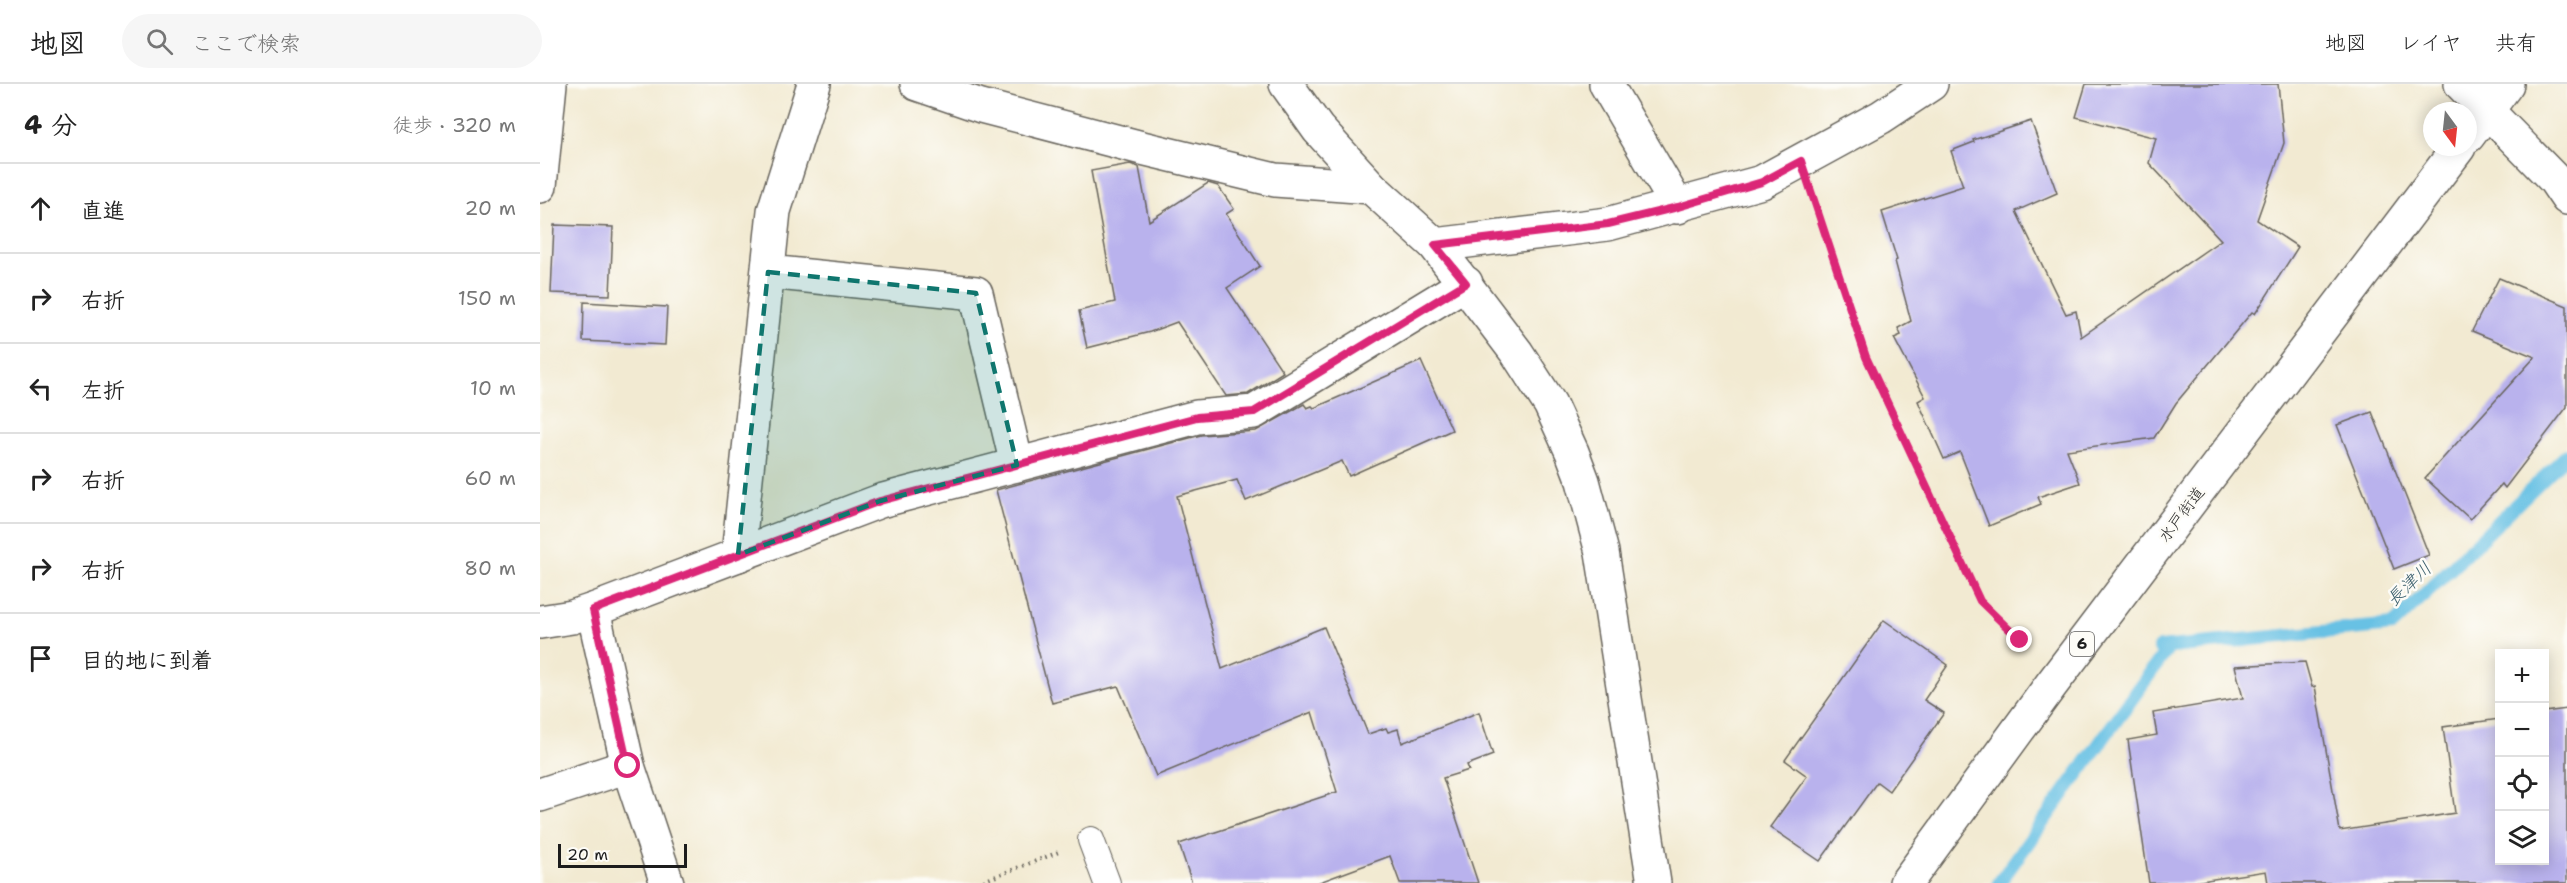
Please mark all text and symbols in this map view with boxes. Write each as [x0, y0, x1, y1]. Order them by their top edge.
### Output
search box [122, 14, 542, 68]
text: 地図 [30, 24, 86, 62]
icon: search [143, 25, 176, 58]
text: ここで検索 [191, 29, 301, 58]
text: 地図 [2325, 29, 2367, 57]
text: レイヤ [2400, 29, 2462, 57]
text: 共有 [2495, 29, 2537, 57]
north arrow [2423, 102, 2477, 156]
text: 4 分 [24, 107, 77, 142]
text: 徒歩 · 320 m [393, 112, 516, 138]
icon: ahead [24, 192, 57, 225]
text: 20 m [465, 195, 516, 221]
text: 直進 [81, 196, 125, 225]
icon: right [24, 282, 57, 315]
text: 150 m [458, 285, 516, 311]
text: 右折 [81, 286, 125, 315]
icon: left [24, 372, 57, 405]
text: 10 m [470, 375, 516, 401]
text: 左折 [81, 376, 125, 405]
icon: right [24, 462, 57, 495]
text: 60 m [464, 465, 516, 491]
text: 右折 [81, 466, 125, 495]
street label: 水戸街道 [2154, 482, 2209, 546]
icon: right [24, 552, 57, 585]
text: 80 m [464, 555, 516, 581]
text: 右折 [81, 556, 125, 585]
water label: 長津川 [2381, 557, 2437, 611]
route end [2006, 626, 2032, 652]
road number: 6 [2070, 632, 2094, 656]
icon: arrive [24, 642, 57, 675]
text: 目的地に到着 [81, 646, 213, 675]
map controls [2495, 649, 2549, 865]
button: + [2495, 649, 2549, 703]
button: − [2495, 703, 2549, 757]
route start [614, 752, 640, 778]
button: locate [2495, 757, 2549, 811]
button: layers [2495, 811, 2549, 865]
scale bar [558, 841, 687, 868]
text: 20 m [567, 844, 608, 865]

